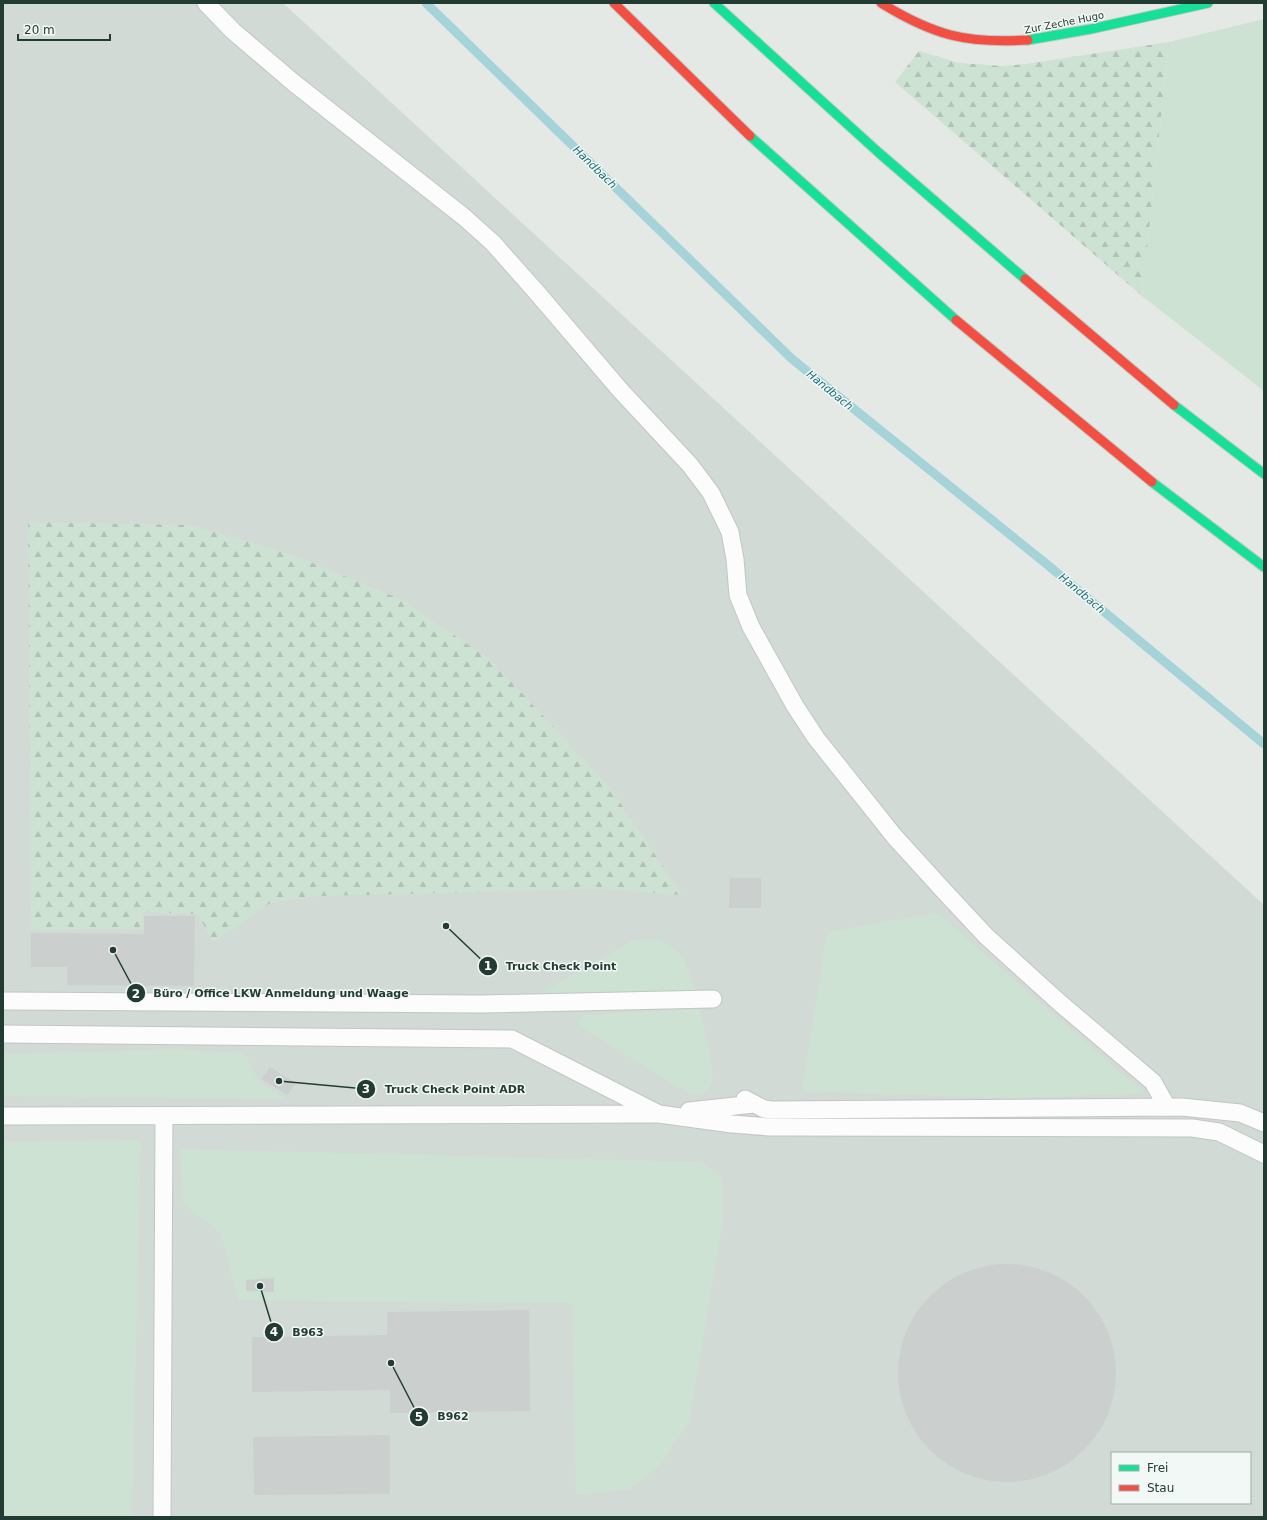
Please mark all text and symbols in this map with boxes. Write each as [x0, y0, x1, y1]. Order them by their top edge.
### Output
street label: Zur Zeche Hugo [1023, 9, 1105, 36]
scale bar [18, 16, 110, 42]
text: 20 m [24, 23, 55, 37]
water label: Handbach [570, 143, 619, 191]
water label: Handbach [804, 368, 855, 413]
water label: Handbach [1056, 570, 1107, 616]
callout: Truck Check Point [478, 955, 624, 978]
text: 1 [484, 959, 492, 973]
text: Truck Check Point [506, 960, 616, 973]
callout: Büro / Office LKW Anmeldung und Waage [126, 982, 417, 1005]
text: 2 [132, 987, 140, 1001]
text: Büro / Office LKW Anmeldung und Waage [153, 987, 409, 1000]
callout: Truck Check Point ADR [356, 1077, 533, 1100]
text: 3 [362, 1082, 370, 1096]
text: Truck Check Point ADR [385, 1083, 526, 1096]
callout: B963 [264, 1321, 331, 1344]
text: 4 [270, 1325, 278, 1339]
text: B963 [292, 1326, 324, 1339]
callout: B962 [409, 1405, 476, 1428]
text: 5 [415, 1410, 423, 1424]
text: B962 [437, 1410, 469, 1423]
legend [1111, 1452, 1251, 1504]
text: Frei [1147, 1461, 1168, 1475]
text: Stau [1147, 1481, 1174, 1495]

